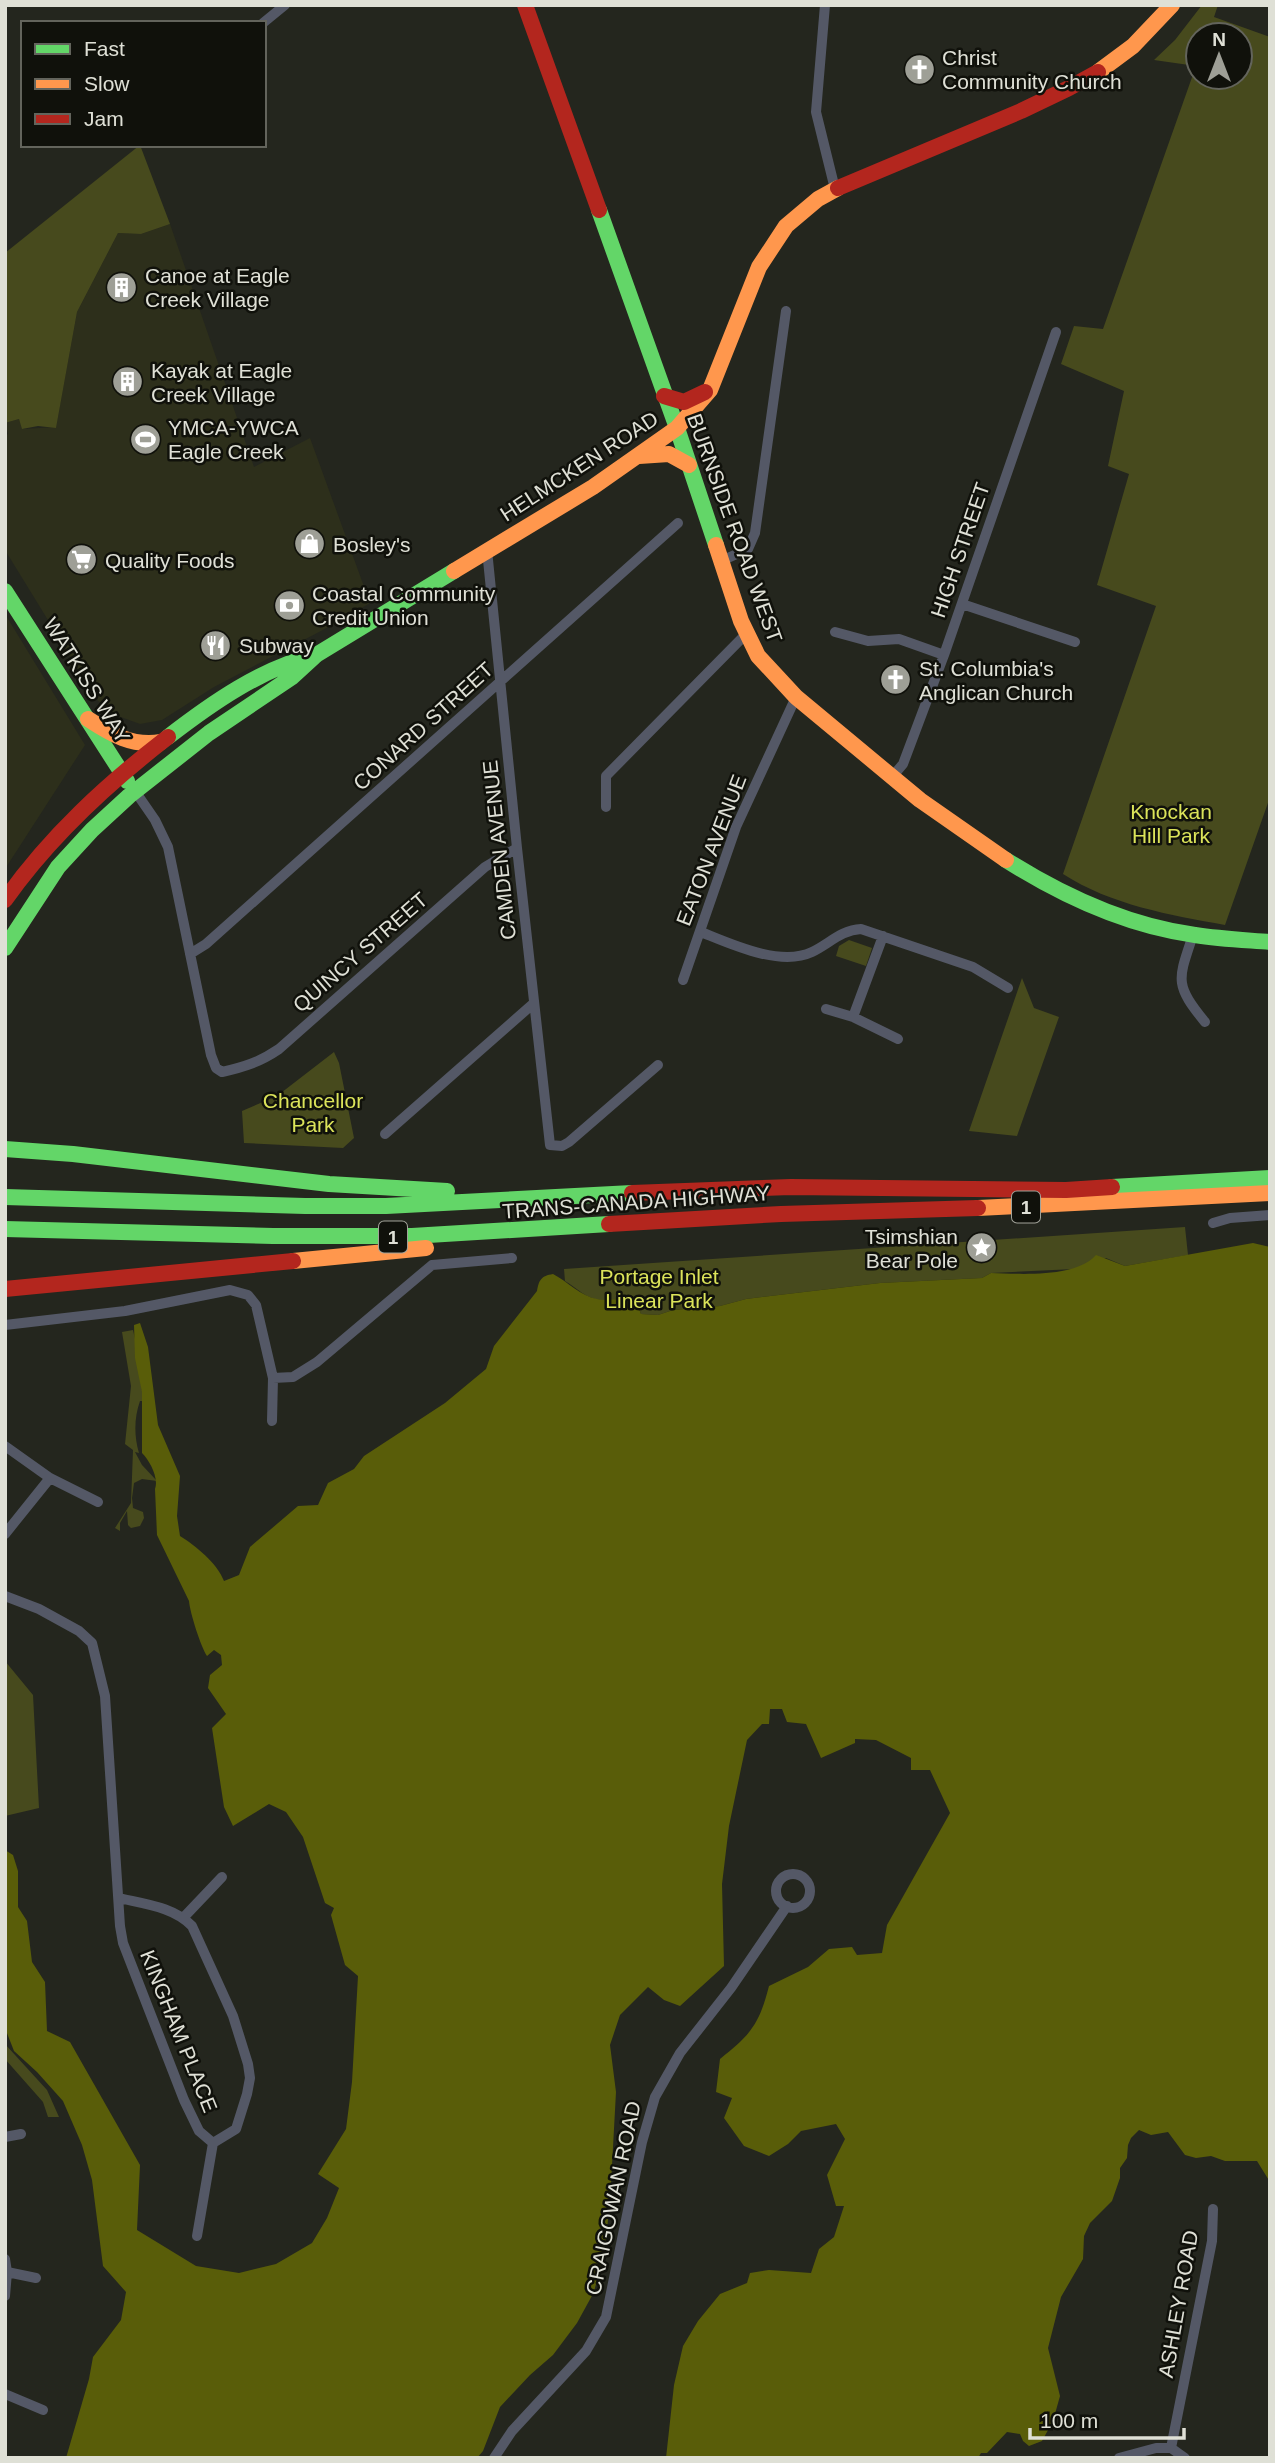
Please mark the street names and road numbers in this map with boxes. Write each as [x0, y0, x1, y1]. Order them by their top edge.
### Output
street label: HELMCKEN ROAD [496, 406, 662, 526]
street label: BURNSIDE ROAD WEST [683, 411, 787, 646]
street label: HIGH STREET [926, 479, 994, 620]
street label: WATKISS WAY [39, 613, 135, 747]
street label: CONARD STREET [349, 657, 498, 795]
street label: CAMDEN AVENUE [478, 759, 520, 941]
street label: EATON AVENUE [672, 771, 750, 929]
street label: QUINCY STREET [288, 887, 432, 1016]
street label: TRANS-CANADA HIGHWAY [501, 1181, 771, 1223]
road number: 1 [1012, 1191, 1040, 1222]
road number: 1 [379, 1222, 407, 1252]
street label: KINGHAM PLACE [136, 1947, 222, 2115]
street label: CRAIGOWAN ROAD [581, 2099, 645, 2297]
street label: ASHLEY ROAD [1154, 2229, 1202, 2379]

